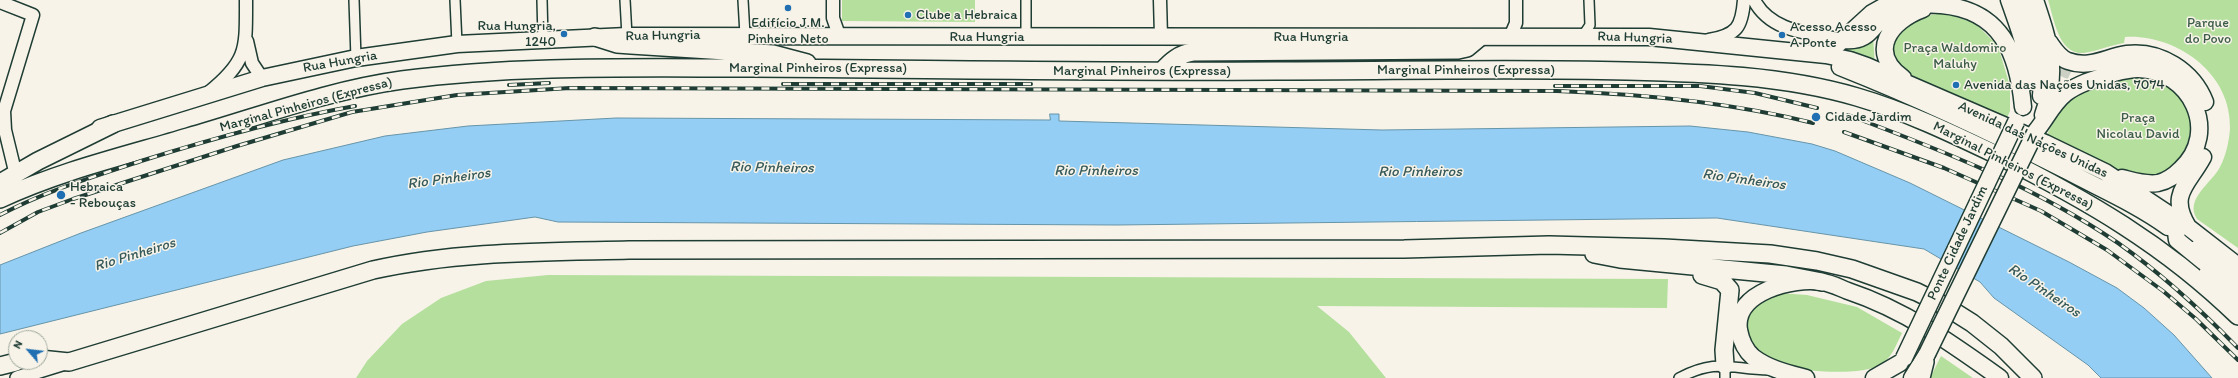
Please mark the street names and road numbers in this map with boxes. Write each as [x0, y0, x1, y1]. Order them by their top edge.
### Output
street label: Rua Hungria [625, 27, 701, 45]
street label: Rua Hungria [1597, 28, 1673, 48]
street label: Rua Hungria [949, 29, 1025, 45]
street label: Rua Hungria [1273, 29, 1349, 45]
street label: Rua Hungria [302, 47, 378, 77]
street label: Marginal Pinheiros (Expressa) [729, 60, 907, 76]
street label: Marginal Pinheiros (Expressa) [1377, 62, 1555, 78]
street label: Marginal Pinheiros (Expressa) [1053, 63, 1231, 79]
street label: Marginal Pinheiros (Expressa) [218, 74, 394, 136]
street label: Avenida das Nações Unidas [1955, 98, 2111, 182]
street label: Marginal Pinheiros (Expressa) [1930, 118, 2096, 214]
street label: Ponte Cidade Jardim [1924, 183, 1992, 303]

